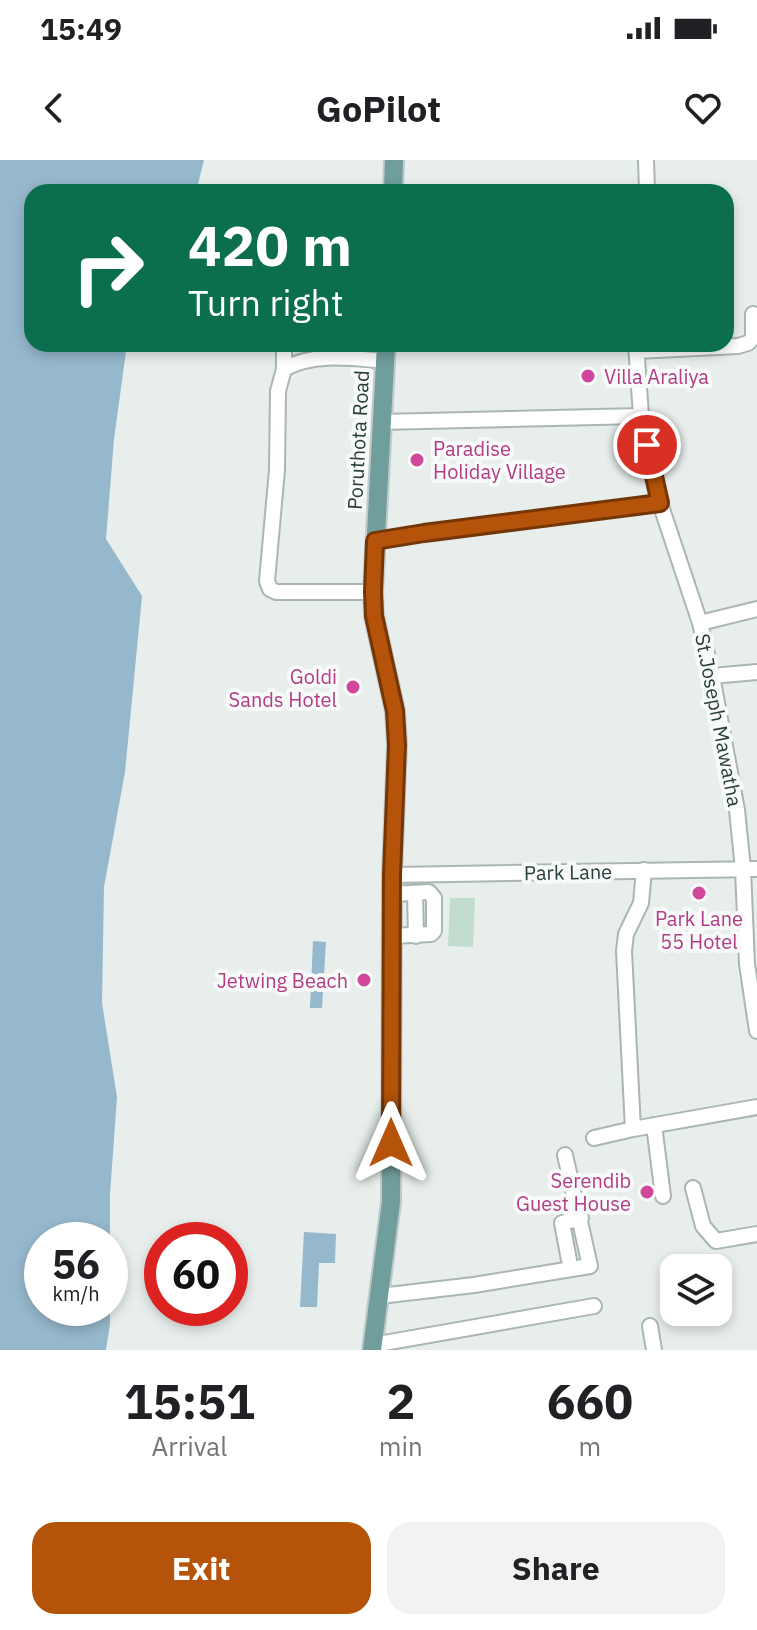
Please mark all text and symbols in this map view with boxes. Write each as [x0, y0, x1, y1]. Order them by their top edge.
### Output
text: 15:49 [40, 9, 122, 48]
text: GoPilot [316, 85, 441, 132]
icon: back [32, 86, 76, 130]
icon: heart [681, 86, 725, 130]
text: 420 m [188, 209, 352, 281]
icon: right [56, 216, 160, 320]
text: Turn right [188, 279, 344, 326]
place label: Villa Araliya [604, 363, 709, 390]
marker: Villa Araliya [579, 367, 597, 385]
street label: Poruthota Road [341, 370, 375, 510]
pin [613, 411, 681, 479]
icon: arrive [625, 423, 669, 467]
place label: Paradise Holiday Village [433, 435, 566, 485]
marker: Paradise Holiday Village [408, 451, 426, 469]
street label: St.Joseph Mawatha [689, 631, 749, 809]
place label: Goldi Sands Hotel [229, 663, 337, 713]
marker: Goldi Sands Hotel [344, 678, 362, 696]
street label: Park Lane [524, 858, 612, 886]
marker: Park Lane 55 Hotel [690, 884, 708, 902]
place label: Park Lane 55 Hotel [655, 905, 743, 955]
place label: Jetwing Beach [217, 967, 348, 994]
marker: Jetwing Beach [355, 971, 373, 989]
position arrow [349, 1101, 433, 1185]
place label: Serendib Guest House [516, 1167, 631, 1217]
marker: Serendib Guest House [638, 1183, 656, 1201]
speed limit sign: 60 [144, 1222, 248, 1326]
text: 56 [52, 1238, 100, 1290]
map controls [660, 1254, 732, 1326]
button: layers [660, 1254, 732, 1326]
text: km/h [52, 1280, 100, 1307]
text: 15:51 [124, 1370, 255, 1432]
text: 2 [386, 1370, 415, 1432]
text: 660 [547, 1370, 633, 1432]
text: Arrival [152, 1429, 227, 1463]
text: min [379, 1429, 423, 1463]
text: m [579, 1429, 601, 1463]
button: Exit [32, 1522, 371, 1614]
button: Share [387, 1522, 725, 1614]

